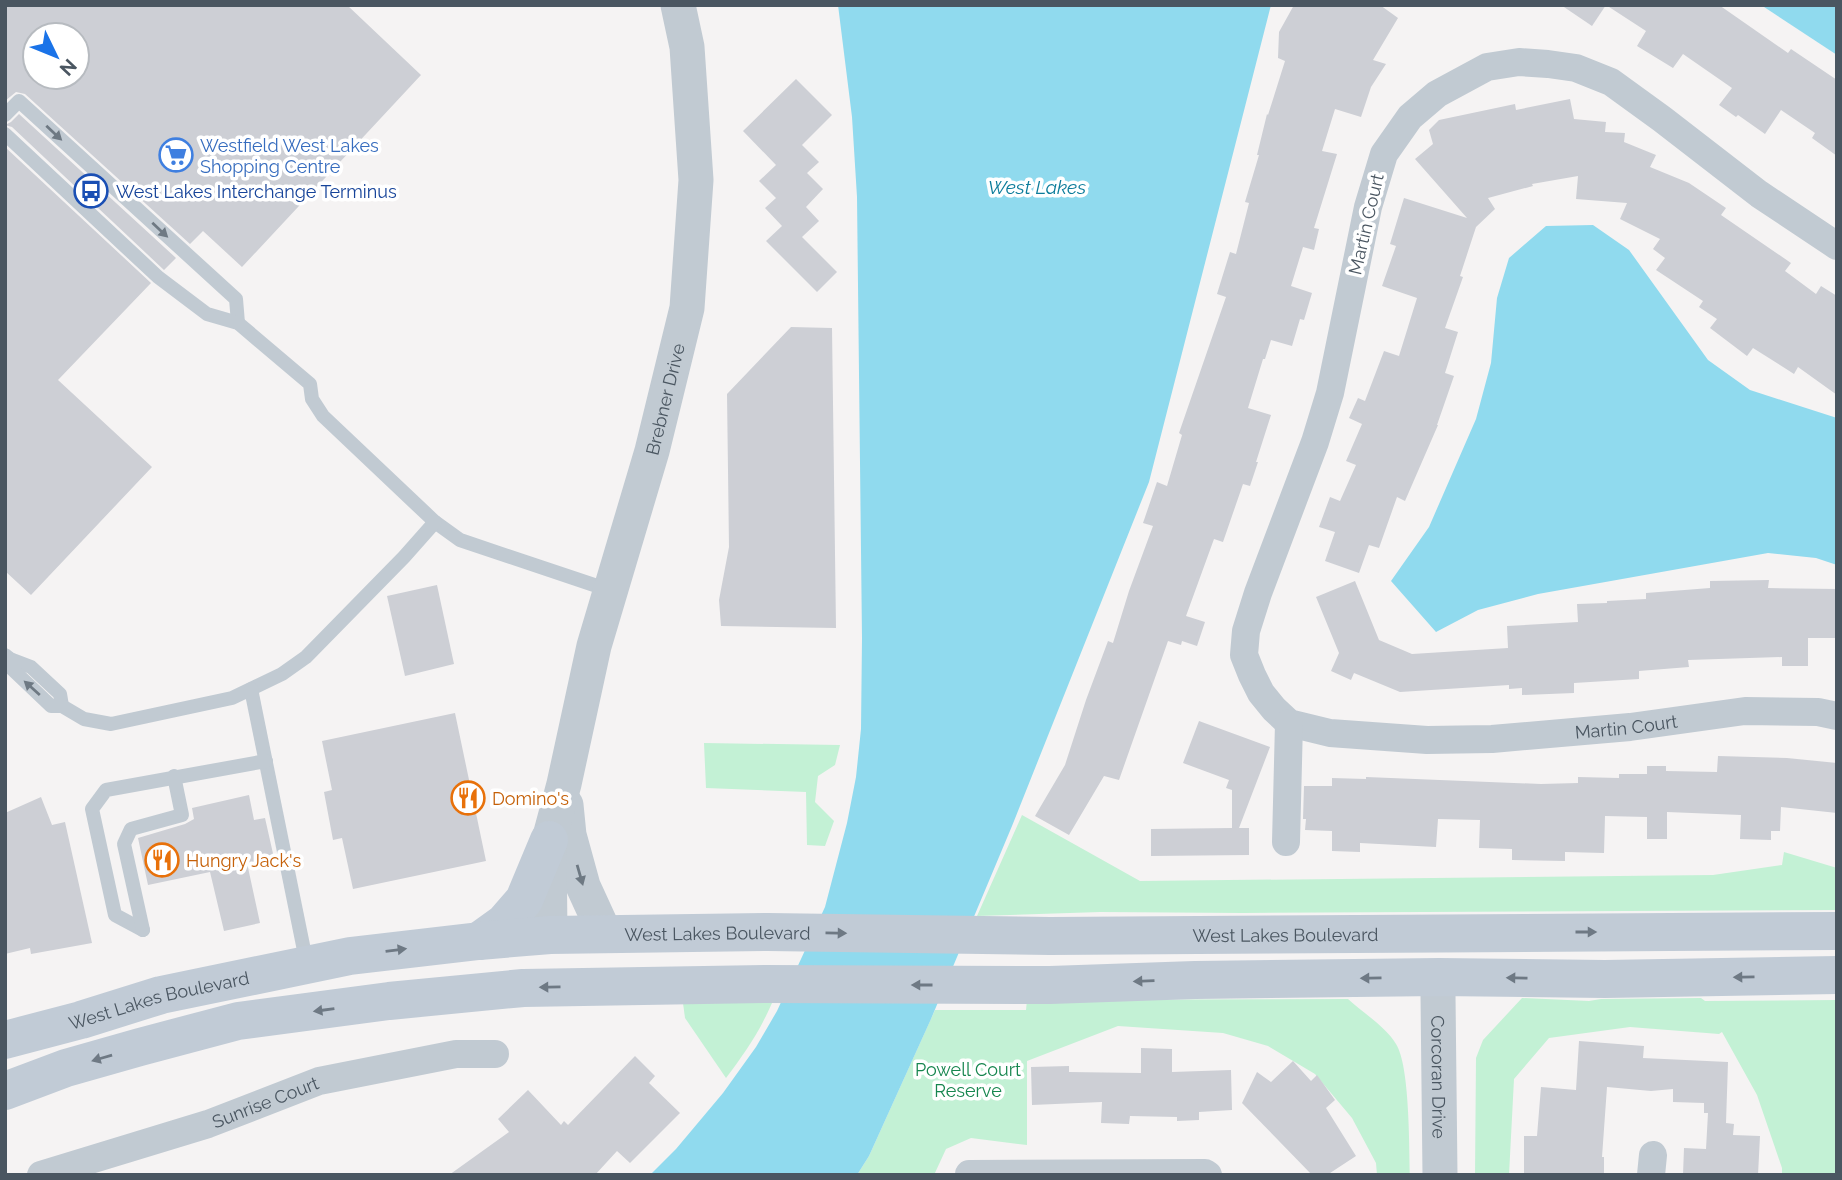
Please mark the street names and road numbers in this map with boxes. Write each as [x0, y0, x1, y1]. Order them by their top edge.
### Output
street label: Martin Court [1344, 171, 1388, 277]
street label: Brebner Drive [641, 341, 689, 457]
street label: Martin Court [1574, 710, 1679, 742]
street label: West Lakes Boulevard [624, 921, 811, 944]
street label: West Lakes Boulevard [1192, 923, 1378, 946]
street label: West Lakes Boulevard [66, 967, 251, 1033]
street label: Corcoran Drive [1428, 1015, 1450, 1139]
street label: Sunrise Court [209, 1072, 321, 1132]

